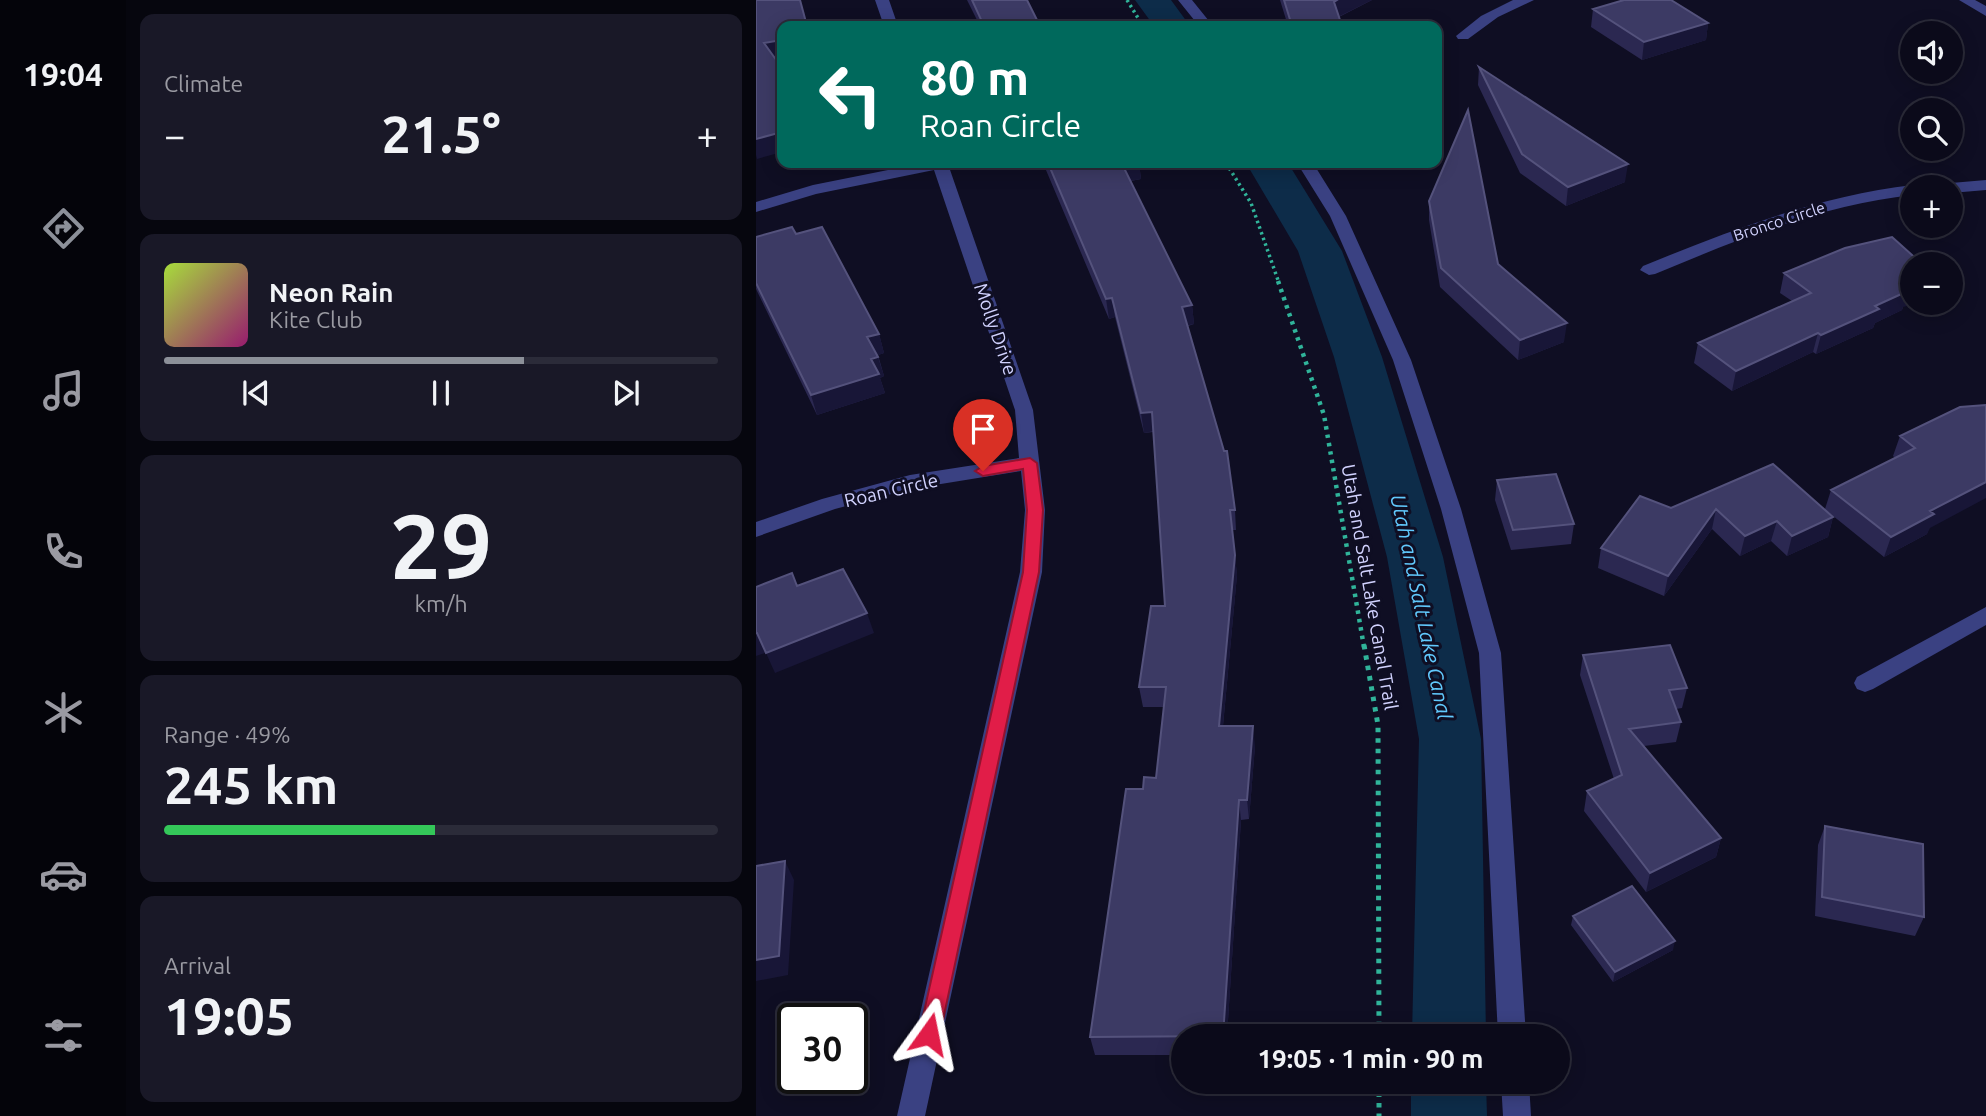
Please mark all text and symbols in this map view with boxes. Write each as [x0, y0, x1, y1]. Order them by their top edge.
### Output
map controls [1900, 21, 1963, 315]
button: sound [1900, 21, 1963, 84]
icon: left [805, 49, 896, 140]
text: 80 m [920, 49, 1029, 104]
text: 19:04 [23, 56, 103, 92]
text: Climate [164, 71, 243, 96]
button: search [1900, 98, 1963, 161]
text: 21.5° [381, 105, 501, 163]
text: Roan Circle [920, 107, 1081, 143]
text: − [164, 114, 185, 156]
text: + [697, 114, 718, 156]
button: + [1900, 175, 1963, 238]
street label: Bronco Circle [1731, 198, 1827, 244]
icon: directions [39, 204, 88, 253]
button: − [1900, 252, 1963, 315]
text: Neon Rain [269, 278, 394, 307]
street label: Molly Drive [970, 280, 1022, 378]
text: Kite Club [269, 307, 363, 332]
icon: music [39, 366, 88, 415]
icon: previous [237, 374, 275, 412]
icon: pause [422, 374, 460, 412]
icon: next [607, 374, 645, 412]
pin [953, 399, 1013, 471]
icon: arrive [964, 410, 1002, 448]
street label: Utah and Salt Lake Canal Trail [1338, 462, 1402, 712]
street label: Roan Circle [842, 469, 940, 511]
water label: Utah and Salt Lake Canal [1386, 492, 1458, 722]
text: 29 [390, 494, 492, 596]
icon: phone [39, 527, 88, 576]
text: km/h [414, 591, 468, 616]
icon: climate [39, 688, 88, 737]
text: Range · 49% [164, 722, 291, 747]
text: 245 km [164, 756, 338, 814]
icon: car [39, 850, 88, 899]
text: Arrival [164, 953, 231, 978]
text: 19:05 [164, 987, 294, 1045]
position arrow [892, 997, 966, 1071]
speed limit sign: 30 [777, 1003, 868, 1094]
icon: filters [39, 1011, 88, 1060]
text: 19:05 · 1 min · 90 m [1257, 1044, 1484, 1073]

